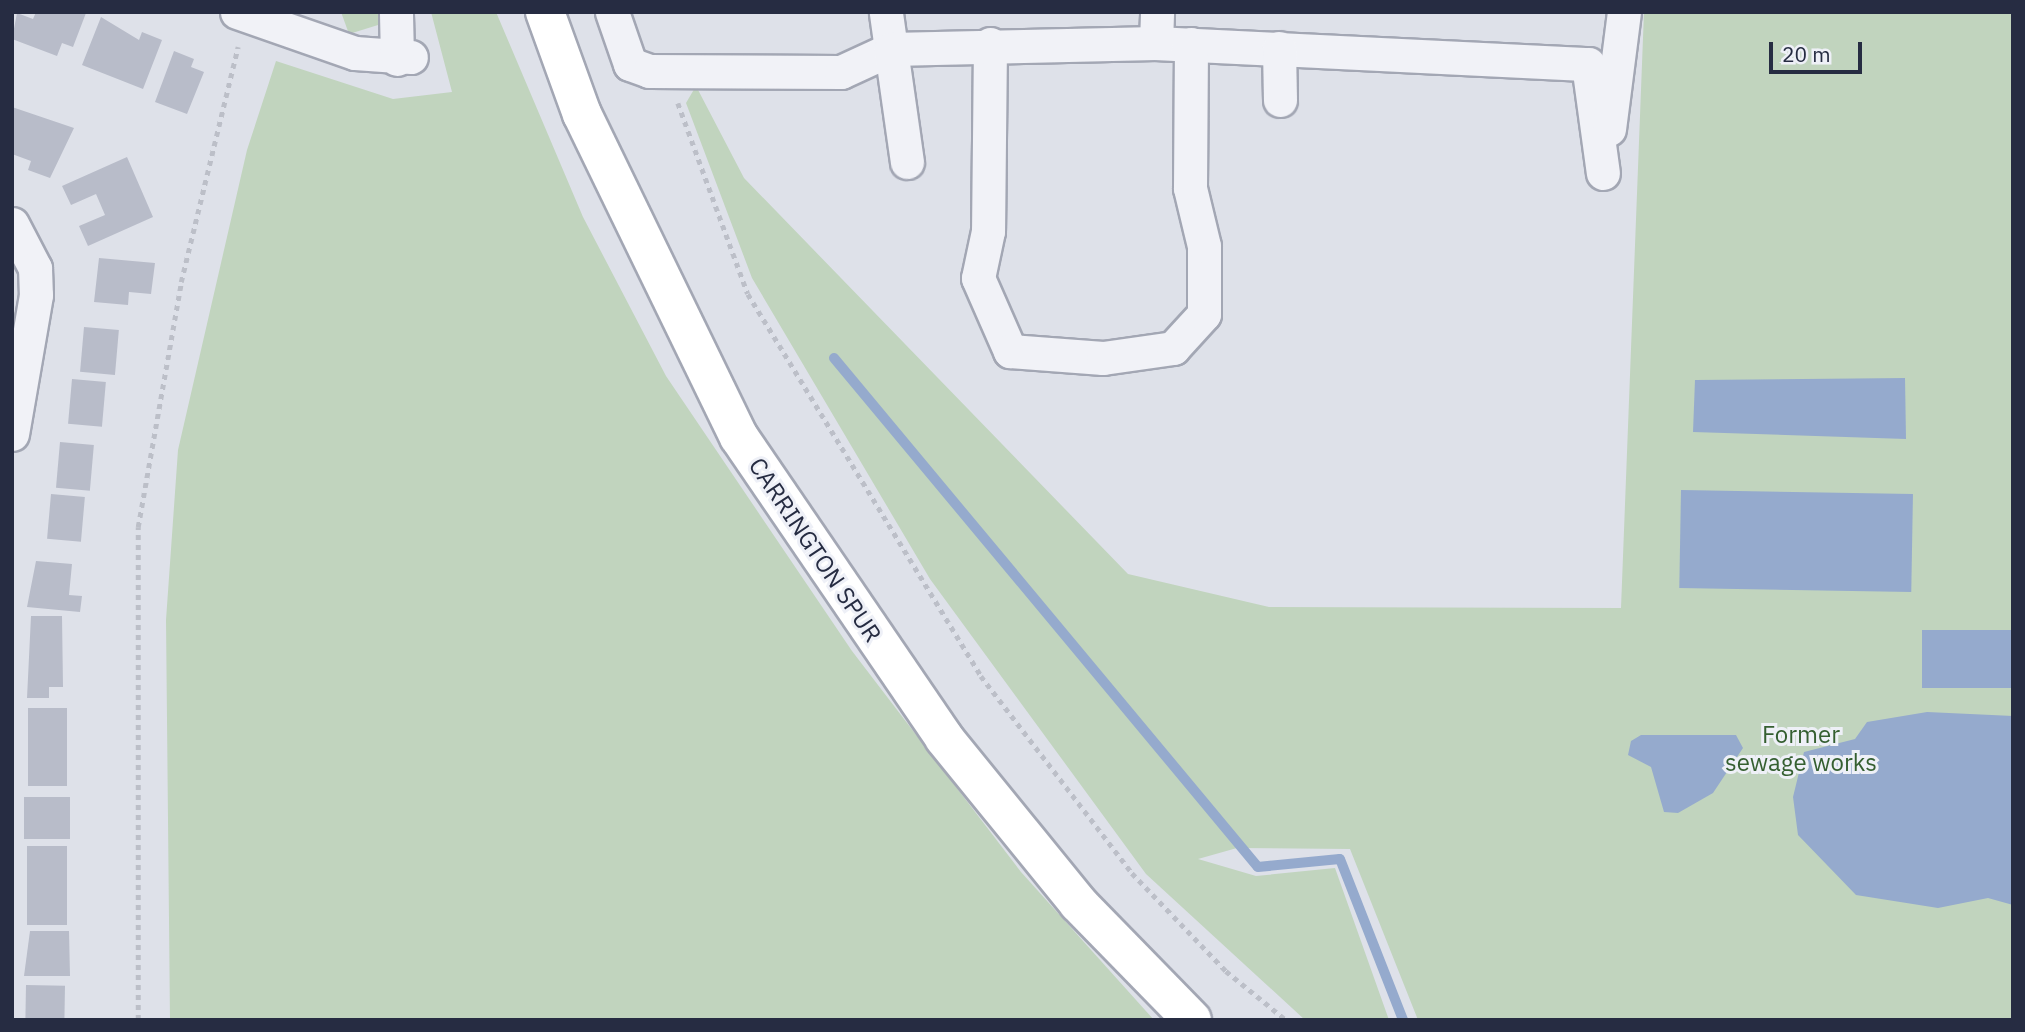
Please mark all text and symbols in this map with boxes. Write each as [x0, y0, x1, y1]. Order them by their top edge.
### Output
scale bar [1773, 28, 1866, 72]
text: 20 m [1782, 40, 1831, 68]
street label: CARRINGTON SPUR [743, 452, 887, 648]
park label: Former sewage works [1725, 721, 1877, 777]

